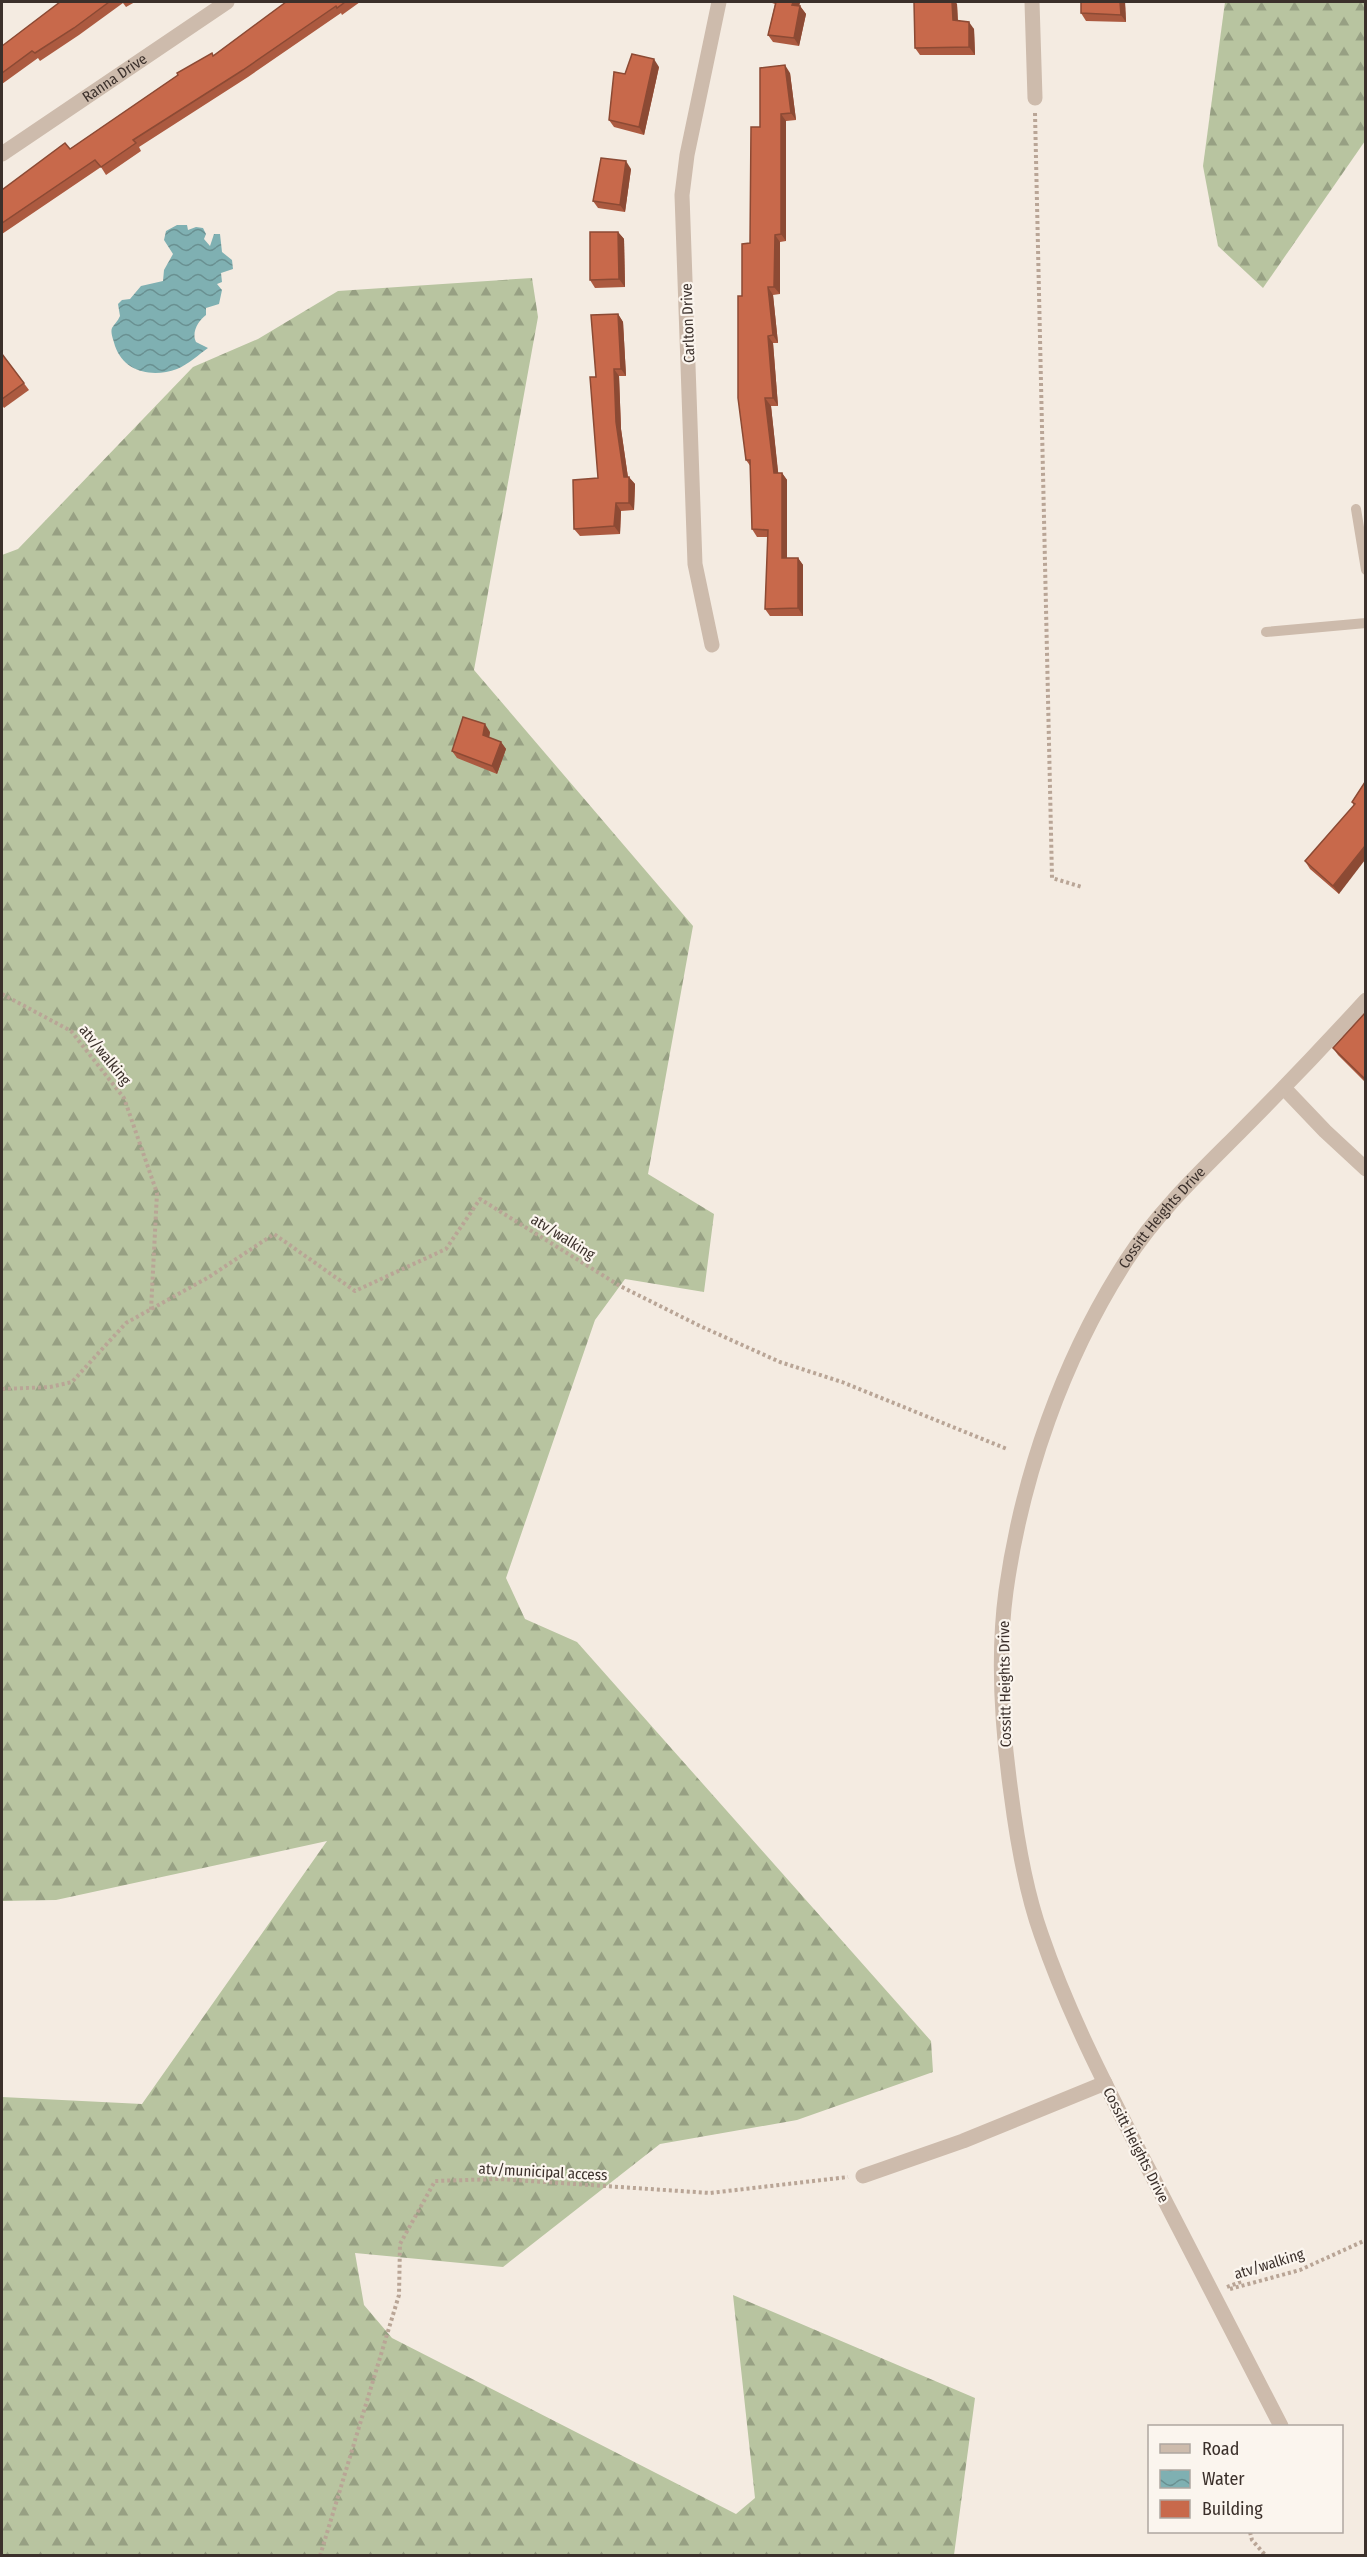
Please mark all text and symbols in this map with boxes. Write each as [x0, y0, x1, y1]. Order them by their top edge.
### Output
street label: Ranna Drive [79, 50, 150, 106]
street label: Carlton Drive [678, 283, 698, 363]
street label: atv/walking [75, 1021, 135, 1089]
street label: Cossitt Heights Drive [1115, 1163, 1209, 1272]
street label: atv/walking [528, 1210, 598, 1264]
street label: Cossitt Heights Drive [995, 1620, 1015, 1748]
street label: Cossitt Heights Drive [1099, 2084, 1173, 2206]
street label: atv/municipal access [478, 2160, 608, 2184]
street label: atv/walking [1232, 2245, 1306, 2283]
legend [1148, 2425, 1343, 2533]
text: Road [1202, 2438, 1239, 2460]
text: Water [1202, 2468, 1245, 2490]
text: Building [1202, 2498, 1263, 2520]

